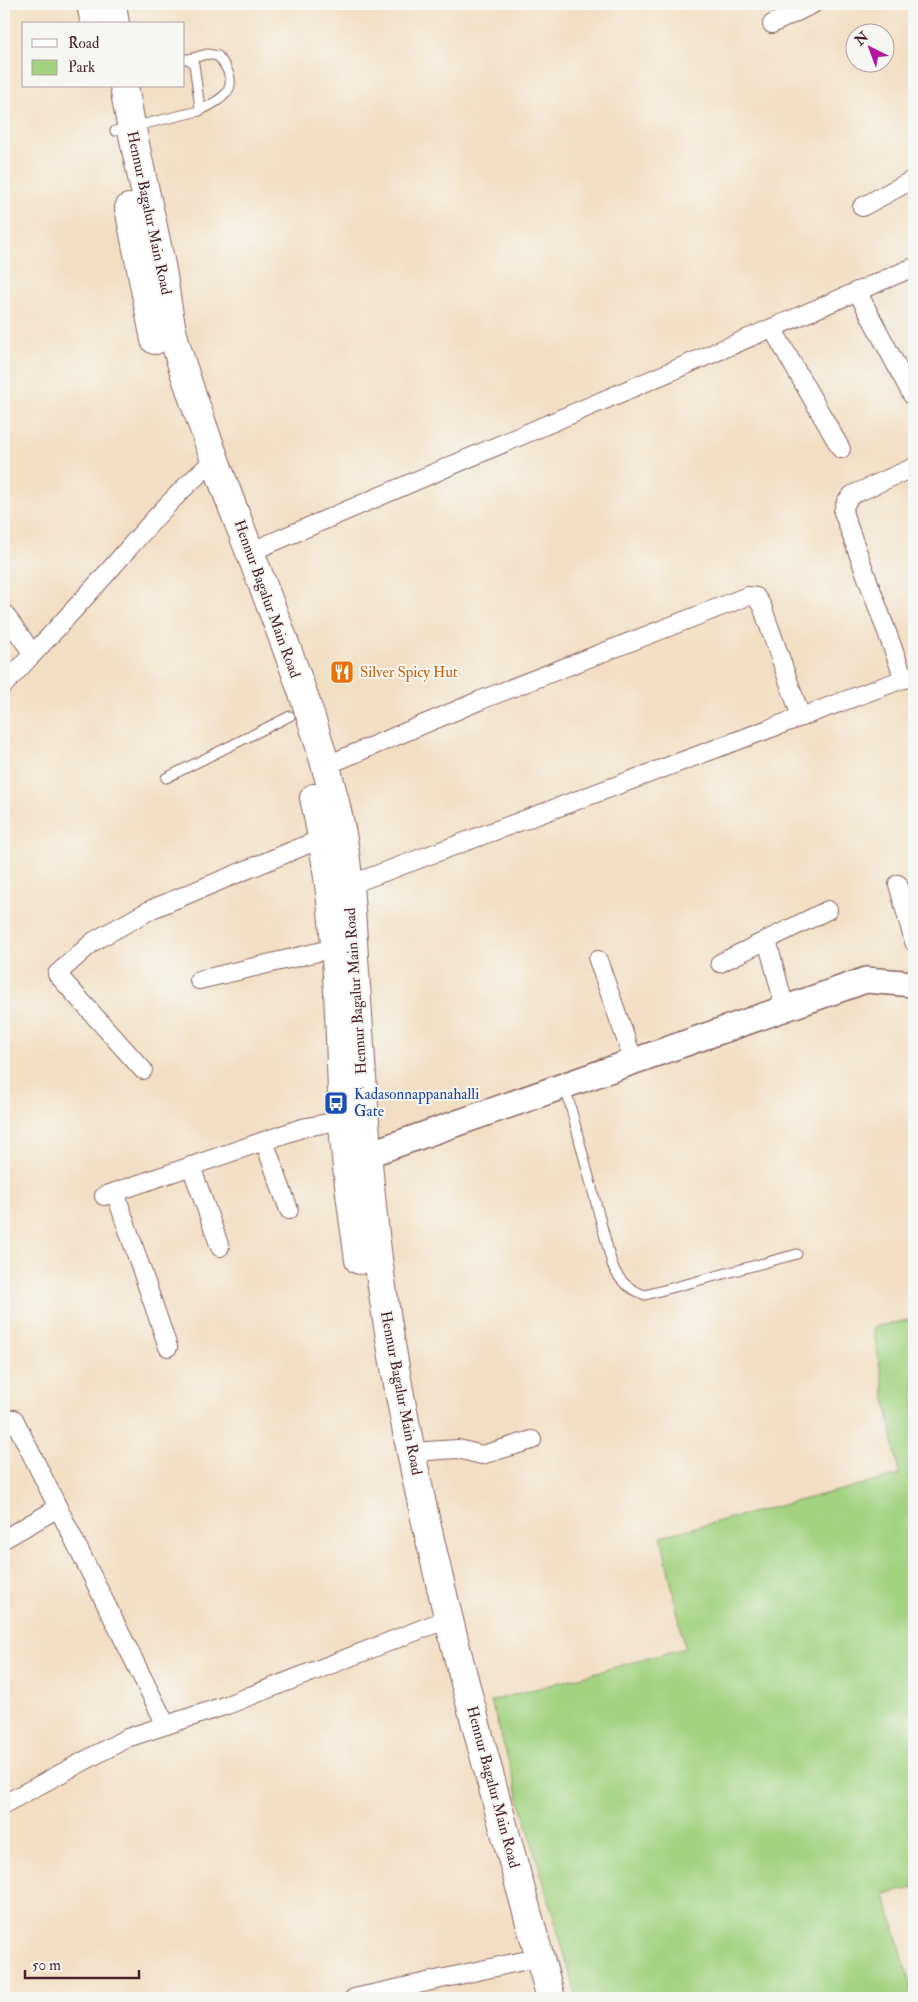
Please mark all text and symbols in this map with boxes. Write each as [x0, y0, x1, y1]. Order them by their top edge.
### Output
legend [22, 22, 185, 88]
north arrow [846, 22, 896, 72]
text: N [851, 28, 872, 50]
text: Road [68, 34, 100, 53]
text: Park [68, 58, 95, 77]
street label: Hennur Bagalur Main Road [122, 129, 176, 297]
street label: Hennur Bagalur Main Road [230, 517, 305, 681]
restaurant icon: Silver Spicy Hut [329, 659, 355, 685]
place label: Silver Spicy Hut [360, 663, 458, 683]
street label: Hennur Bagalur Main Road [341, 906, 371, 1075]
place label: Kadasonnappanahalli Gate [354, 1085, 479, 1121]
bus stop icon: Kadasonnappanahalli Gate [323, 1090, 349, 1116]
street label: Hennur Bagalur Main Road [376, 1309, 426, 1477]
street label: Hennur Bagalur Main Road [462, 1704, 524, 1871]
scale bar [25, 1947, 139, 1979]
text: 50 m [32, 1956, 61, 1975]

